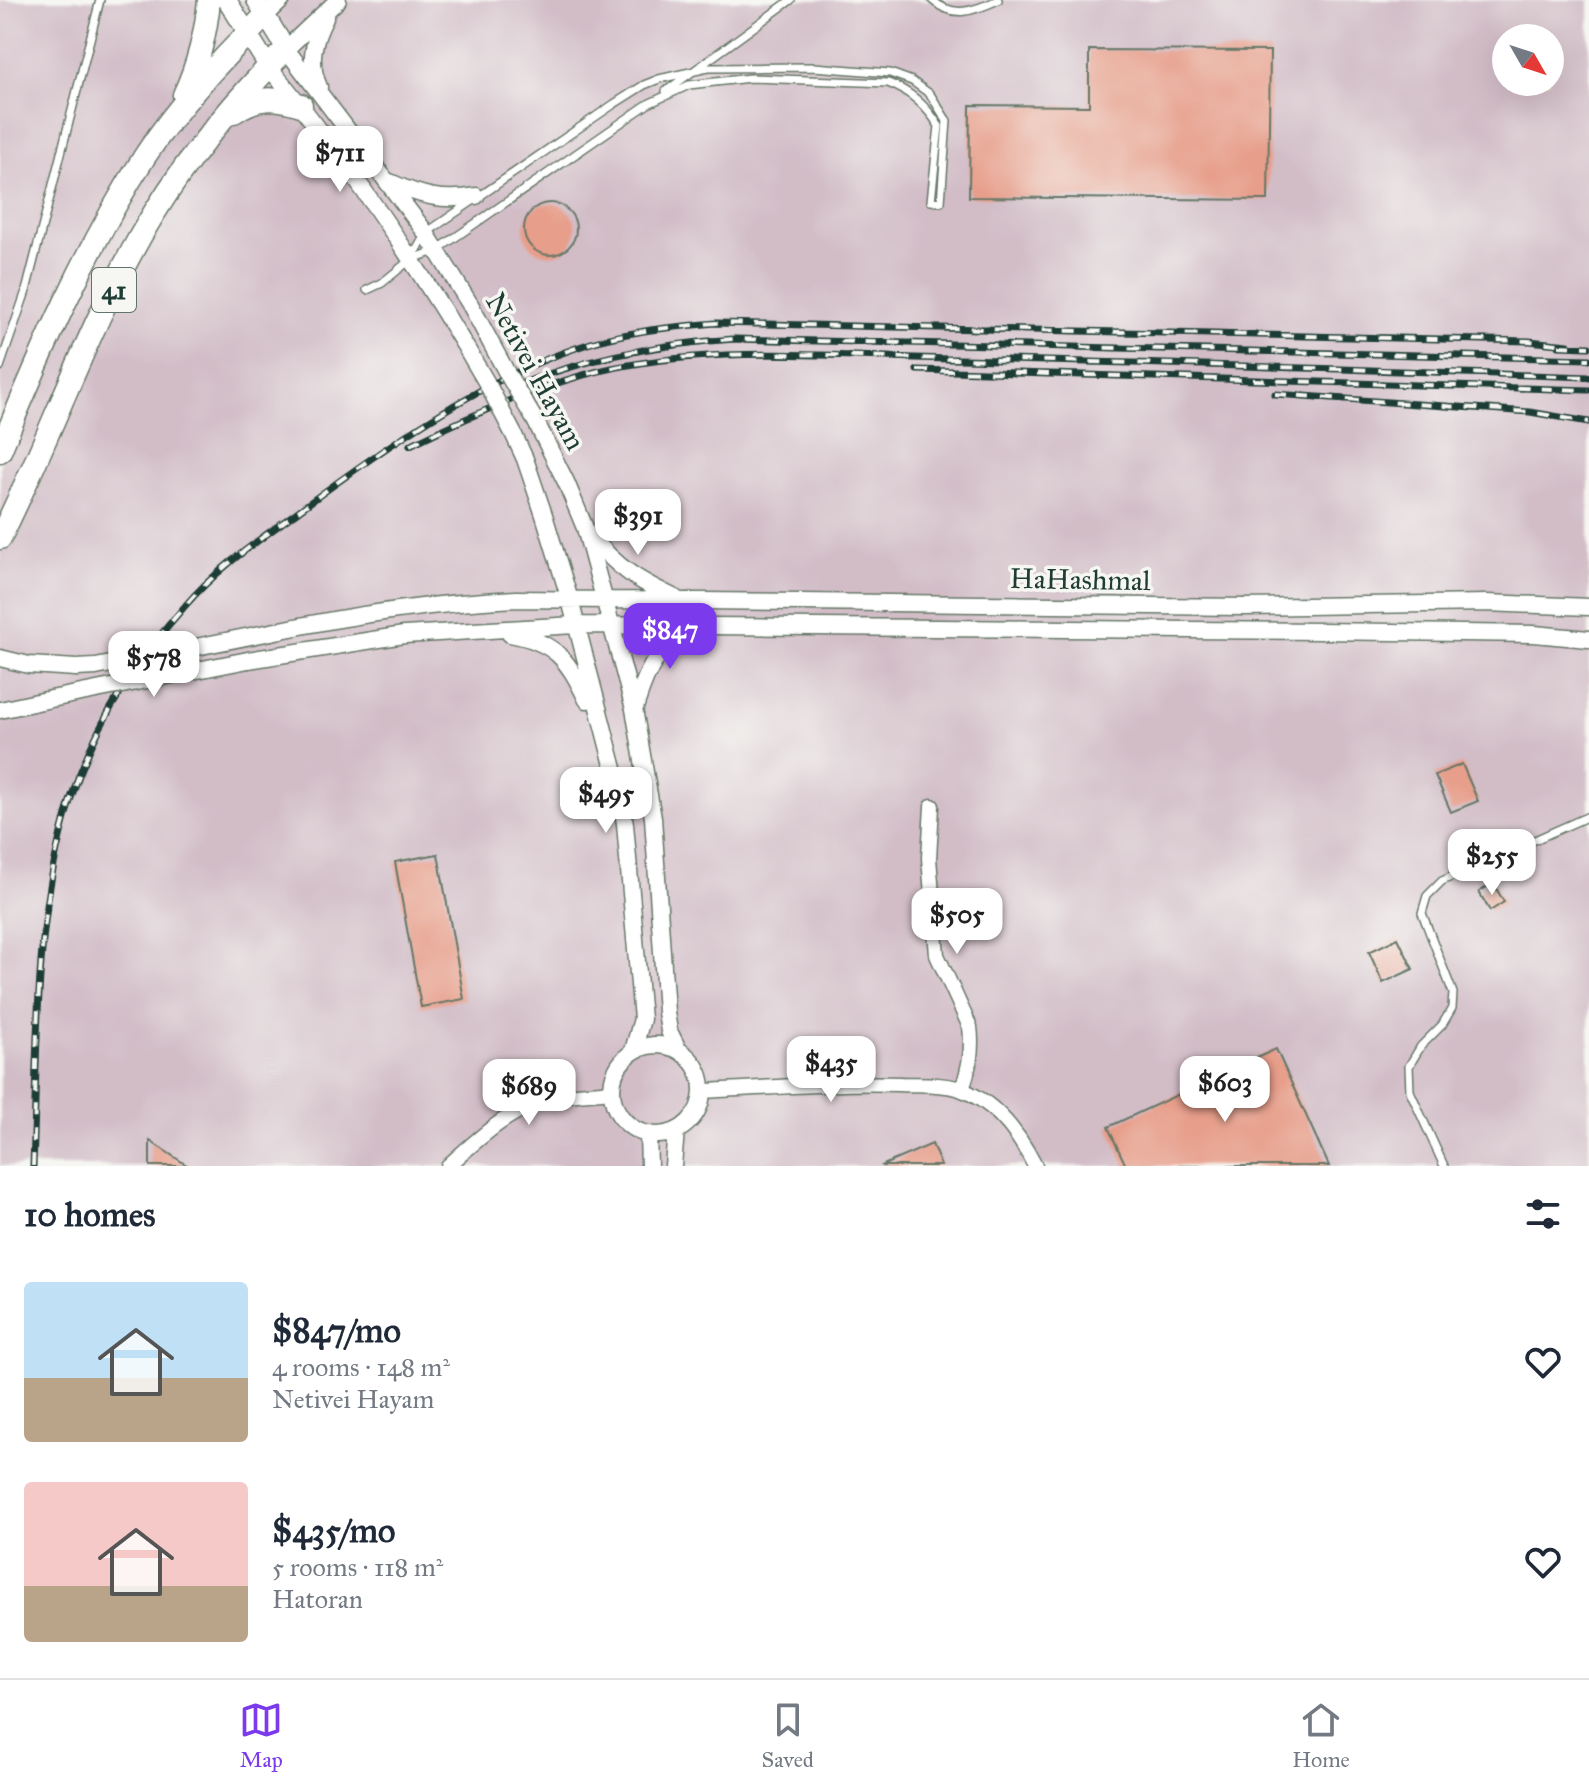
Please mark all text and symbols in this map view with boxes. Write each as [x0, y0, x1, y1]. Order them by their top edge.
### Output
north arrow [1492, 24, 1564, 96]
map controls [1492, 24, 1564, 96]
pin: $711 [293, 126, 387, 194]
text: $711 [315, 136, 365, 168]
road number: 41 [92, 268, 136, 312]
street label: Netivei Hayam [478, 286, 593, 456]
pin: $391 [591, 489, 685, 557]
text: $391 [613, 499, 663, 531]
street label: HaHashmal [1009, 561, 1151, 598]
pin: $847 [623, 603, 717, 671]
text: $847 [642, 613, 698, 645]
pin: $578 [107, 631, 201, 699]
text: $578 [126, 641, 182, 673]
pin: $495 [559, 767, 653, 835]
text: $495 [578, 777, 634, 809]
pin: $255 [1445, 829, 1539, 897]
text: $255 [1466, 839, 1518, 871]
pin: $505 [910, 888, 1004, 956]
text: $505 [930, 898, 984, 930]
pin: $435 [784, 1036, 878, 1104]
text: $435 [805, 1046, 857, 1078]
pin: $603 [1178, 1056, 1272, 1124]
pin: $689 [482, 1059, 576, 1127]
text: $603 [1198, 1066, 1252, 1098]
text: $689 [501, 1069, 557, 1101]
icon: filters [1521, 1192, 1565, 1236]
text: 10 homes [24, 1194, 155, 1235]
text: $847/mo [272, 1310, 401, 1351]
icon: home [88, 1314, 184, 1410]
icon: heart [1521, 1340, 1565, 1384]
text: 4 rooms · 148 m² [272, 1351, 450, 1383]
text: Netivei Hayam [272, 1383, 434, 1415]
text: $435/mo [272, 1510, 395, 1551]
icon: home [88, 1514, 184, 1610]
icon: heart [1521, 1540, 1565, 1584]
text: 5 rooms · 118 m² [272, 1551, 443, 1583]
text: Hatoran [272, 1583, 363, 1615]
tab: Map [239, 1698, 283, 1773]
tab: Saved [762, 1698, 814, 1773]
tab: Home [1292, 1698, 1350, 1773]

